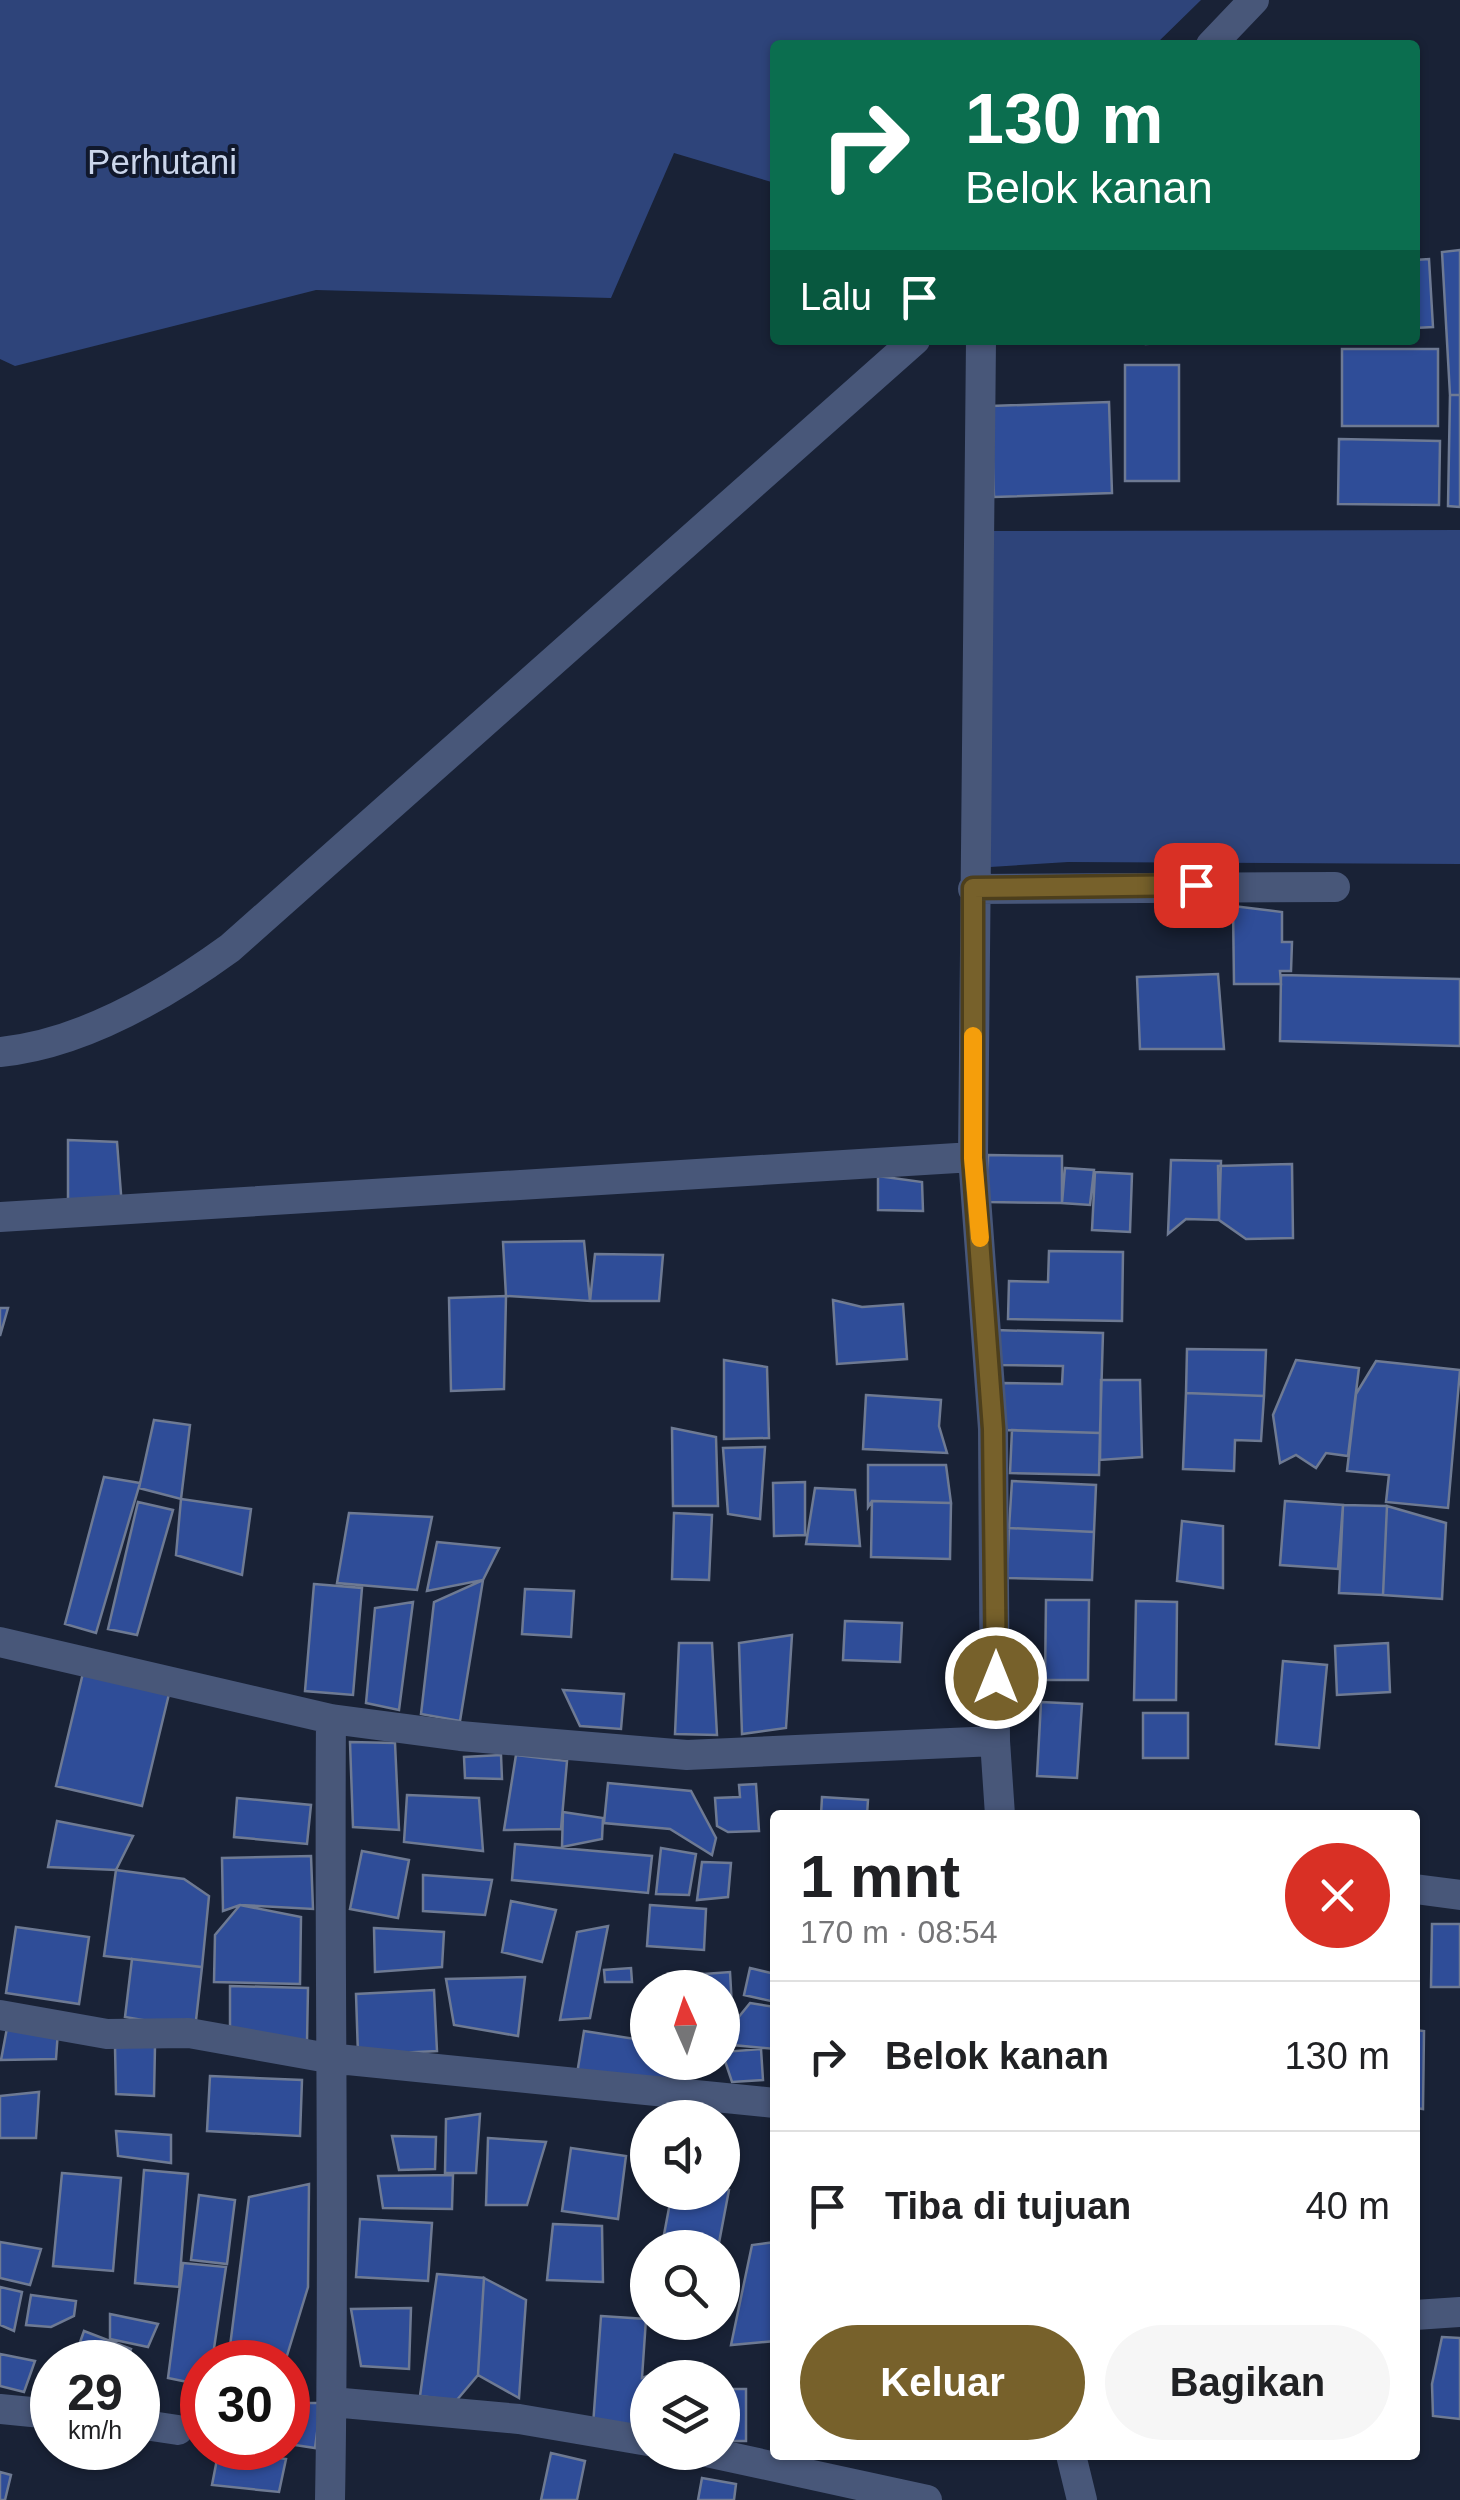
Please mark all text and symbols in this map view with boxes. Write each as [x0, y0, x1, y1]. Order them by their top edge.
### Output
icon: right [800, 80, 930, 210]
text: 130 m [965, 80, 1163, 158]
park label: Perhutani [87, 142, 237, 181]
text: Belok kanan [965, 162, 1213, 213]
icon: arrive [892, 270, 947, 325]
text: Lalu [800, 276, 872, 318]
pin [1154, 843, 1239, 928]
icon: arrive [1169, 858, 1224, 913]
position arrow [944, 1626, 1048, 1730]
text: 1 mnt [800, 1843, 960, 1910]
button: close [1285, 1843, 1390, 1948]
text: 170 m · 08:54 [800, 1914, 997, 1950]
north arrow [630, 1970, 740, 2080]
map controls [630, 1970, 740, 2470]
icon: right [800, 2029, 855, 2084]
text: Belok kanan [885, 2035, 1109, 2077]
text: 130 m [1284, 2035, 1390, 2077]
button: sound [630, 2100, 740, 2210]
icon: arrive [800, 2179, 855, 2234]
text: Tiba di tujuan [885, 2185, 1131, 2227]
text: 40 m [1306, 2185, 1390, 2227]
button: search [630, 2230, 740, 2340]
button: Keluar [800, 2325, 1085, 2440]
button: Bagikan [1105, 2325, 1390, 2440]
speed limit sign: 30 [180, 2340, 310, 2470]
button: layers [630, 2360, 740, 2470]
text: 29 [67, 2365, 123, 2421]
text: km/h [68, 2416, 122, 2444]

